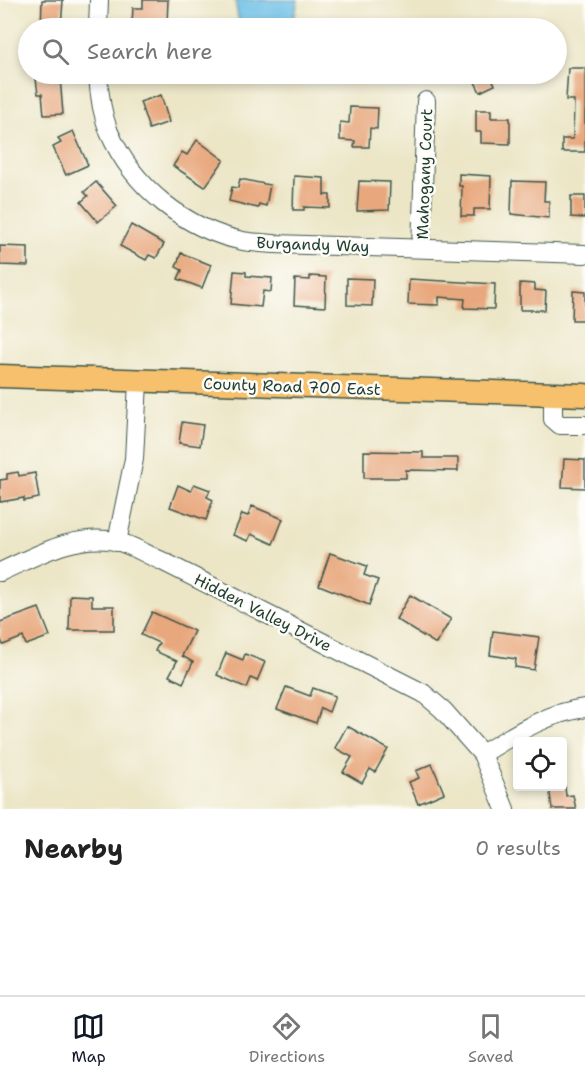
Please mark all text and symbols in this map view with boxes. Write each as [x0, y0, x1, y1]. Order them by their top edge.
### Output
search box [18, 18, 567, 84]
icon: search [39, 35, 72, 68]
text: Search here [87, 37, 213, 66]
street label: Mahogany Court [412, 108, 437, 240]
street label: Burgandy Way [256, 232, 370, 257]
street label: County Road 700 East [203, 373, 381, 400]
street label: Hidden Valley Drive [190, 569, 335, 656]
map controls [513, 737, 567, 791]
button: locate [513, 737, 567, 791]
text: Nearby [24, 831, 123, 866]
text: 0 results [475, 835, 561, 861]
tab: Map [72, 1010, 106, 1067]
tab: Directions [249, 1010, 325, 1067]
tab: Saved [468, 1010, 514, 1067]

